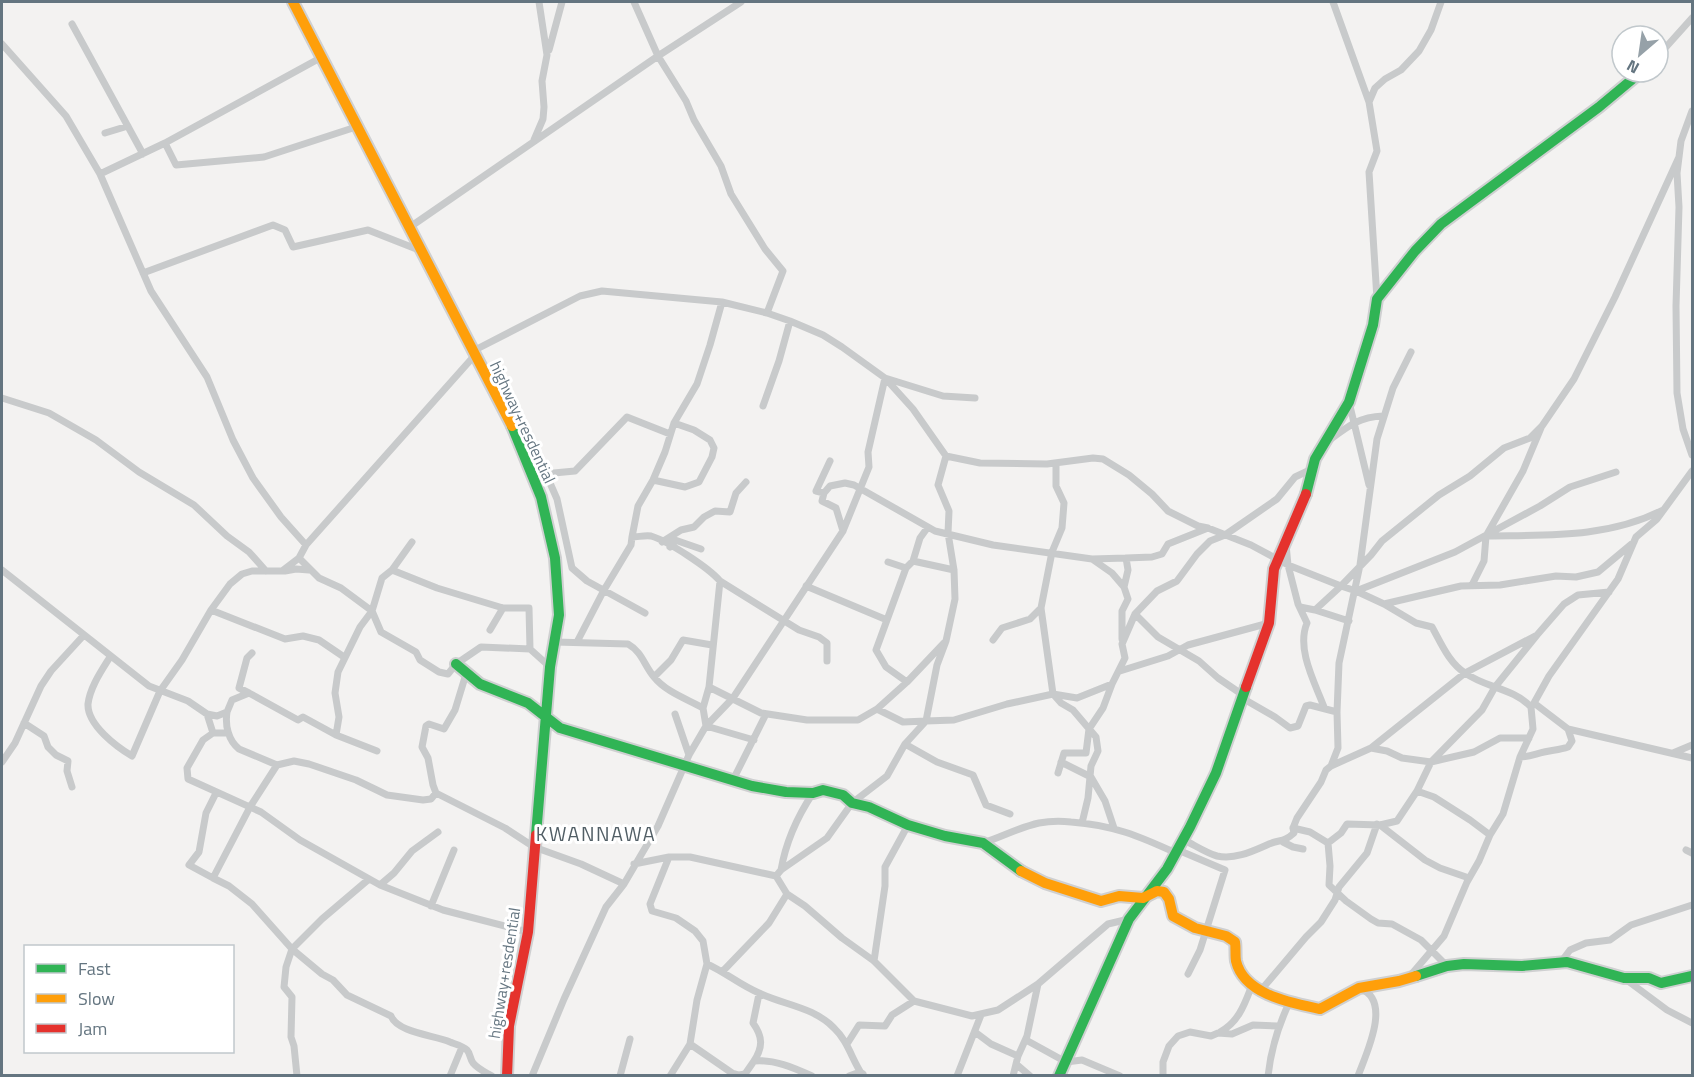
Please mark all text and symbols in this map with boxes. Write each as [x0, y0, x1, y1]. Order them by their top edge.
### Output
north arrow [1610, 24, 1670, 84]
text: N [1622, 54, 1643, 80]
street label: highway+resdential [484, 357, 562, 487]
district label: KWANNAWA [536, 818, 656, 849]
street label: highway+resdential [482, 906, 526, 1040]
legend [24, 945, 234, 1053]
text: Fast [78, 955, 111, 982]
text: Slow [78, 985, 115, 1012]
text: Jam [78, 1015, 107, 1042]

